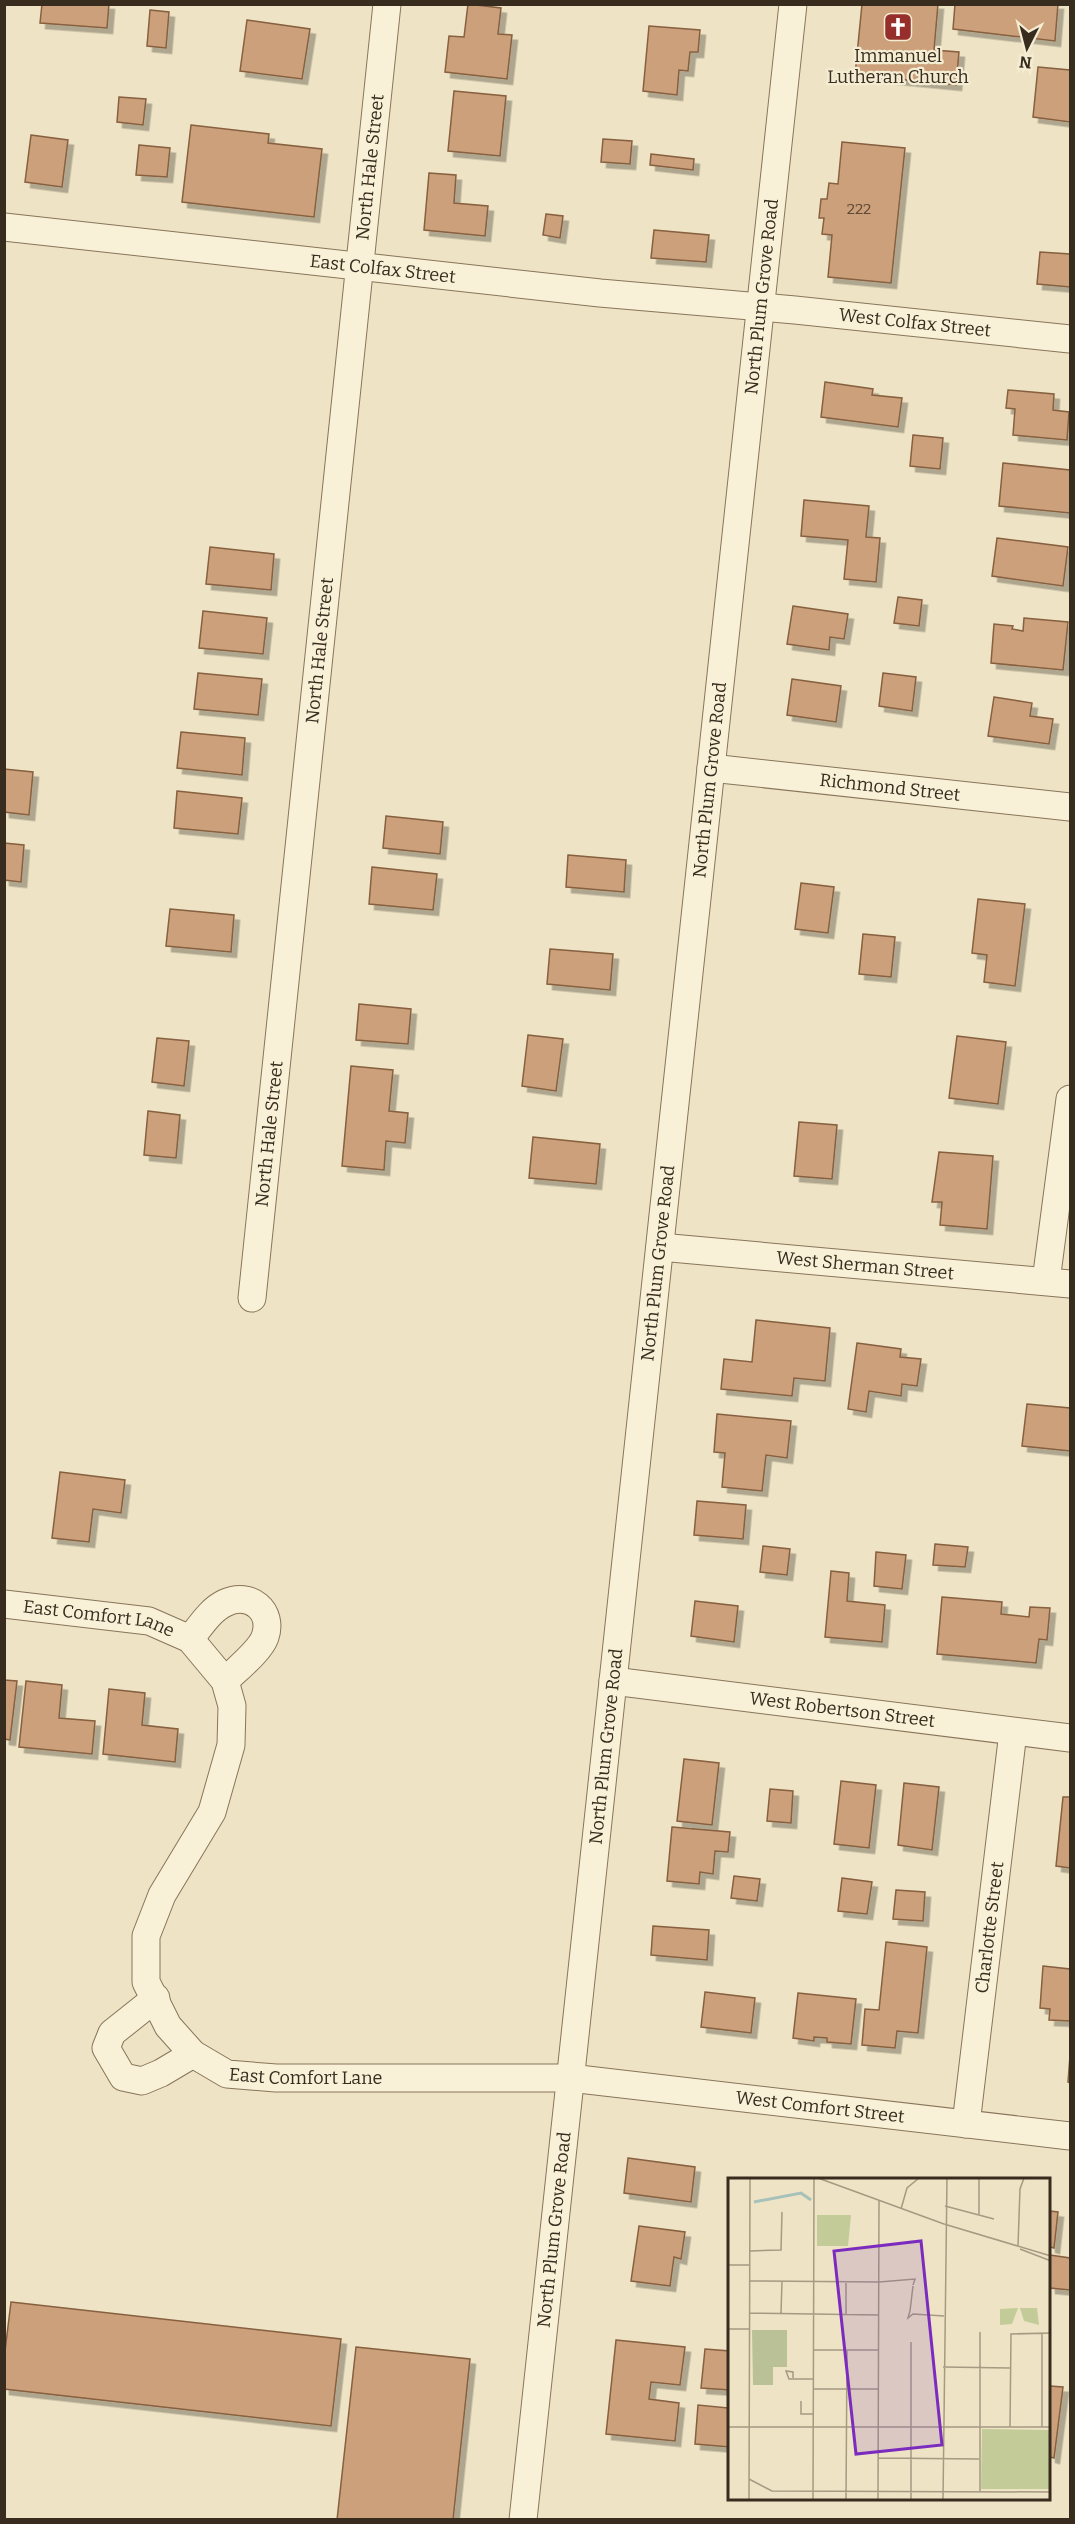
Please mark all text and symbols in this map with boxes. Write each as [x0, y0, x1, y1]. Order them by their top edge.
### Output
church icon: Immanuel Lutheran Church [882, 11, 914, 43]
north arrow [997, 18, 1057, 78]
place label: Immanuel Lutheran Church [827, 45, 969, 88]
text: N [1018, 52, 1033, 73]
street label: North Hale Street [351, 92, 389, 241]
street label: North Plum Grove Road [740, 197, 783, 396]
house number: 222 [847, 200, 871, 218]
street label: East Colfax Street [309, 250, 457, 288]
street label: West Colfax Street [838, 304, 993, 342]
street label: North Hale Street [301, 576, 338, 725]
street label: North Plum Grove Road [688, 681, 731, 879]
street label: Richmond Street [819, 769, 962, 806]
street label: North Hale Street [251, 1059, 288, 1208]
street label: North Plum Grove Road [636, 1164, 679, 1362]
street label: West Sherman Street [775, 1247, 955, 1285]
street label: East Comfort Lane [22, 1595, 178, 1642]
street label: North Plum Grove Road [585, 1647, 627, 1846]
street label: West Robertson Street [748, 1687, 937, 1732]
street label: Charlotte Street [971, 1860, 1008, 1995]
street label: East Comfort Lane [228, 2063, 382, 2089]
street label: West Comfort Street [734, 2086, 906, 2128]
street label: North Plum Grove Road [533, 2130, 576, 2329]
inset map [728, 2178, 1051, 2500]

